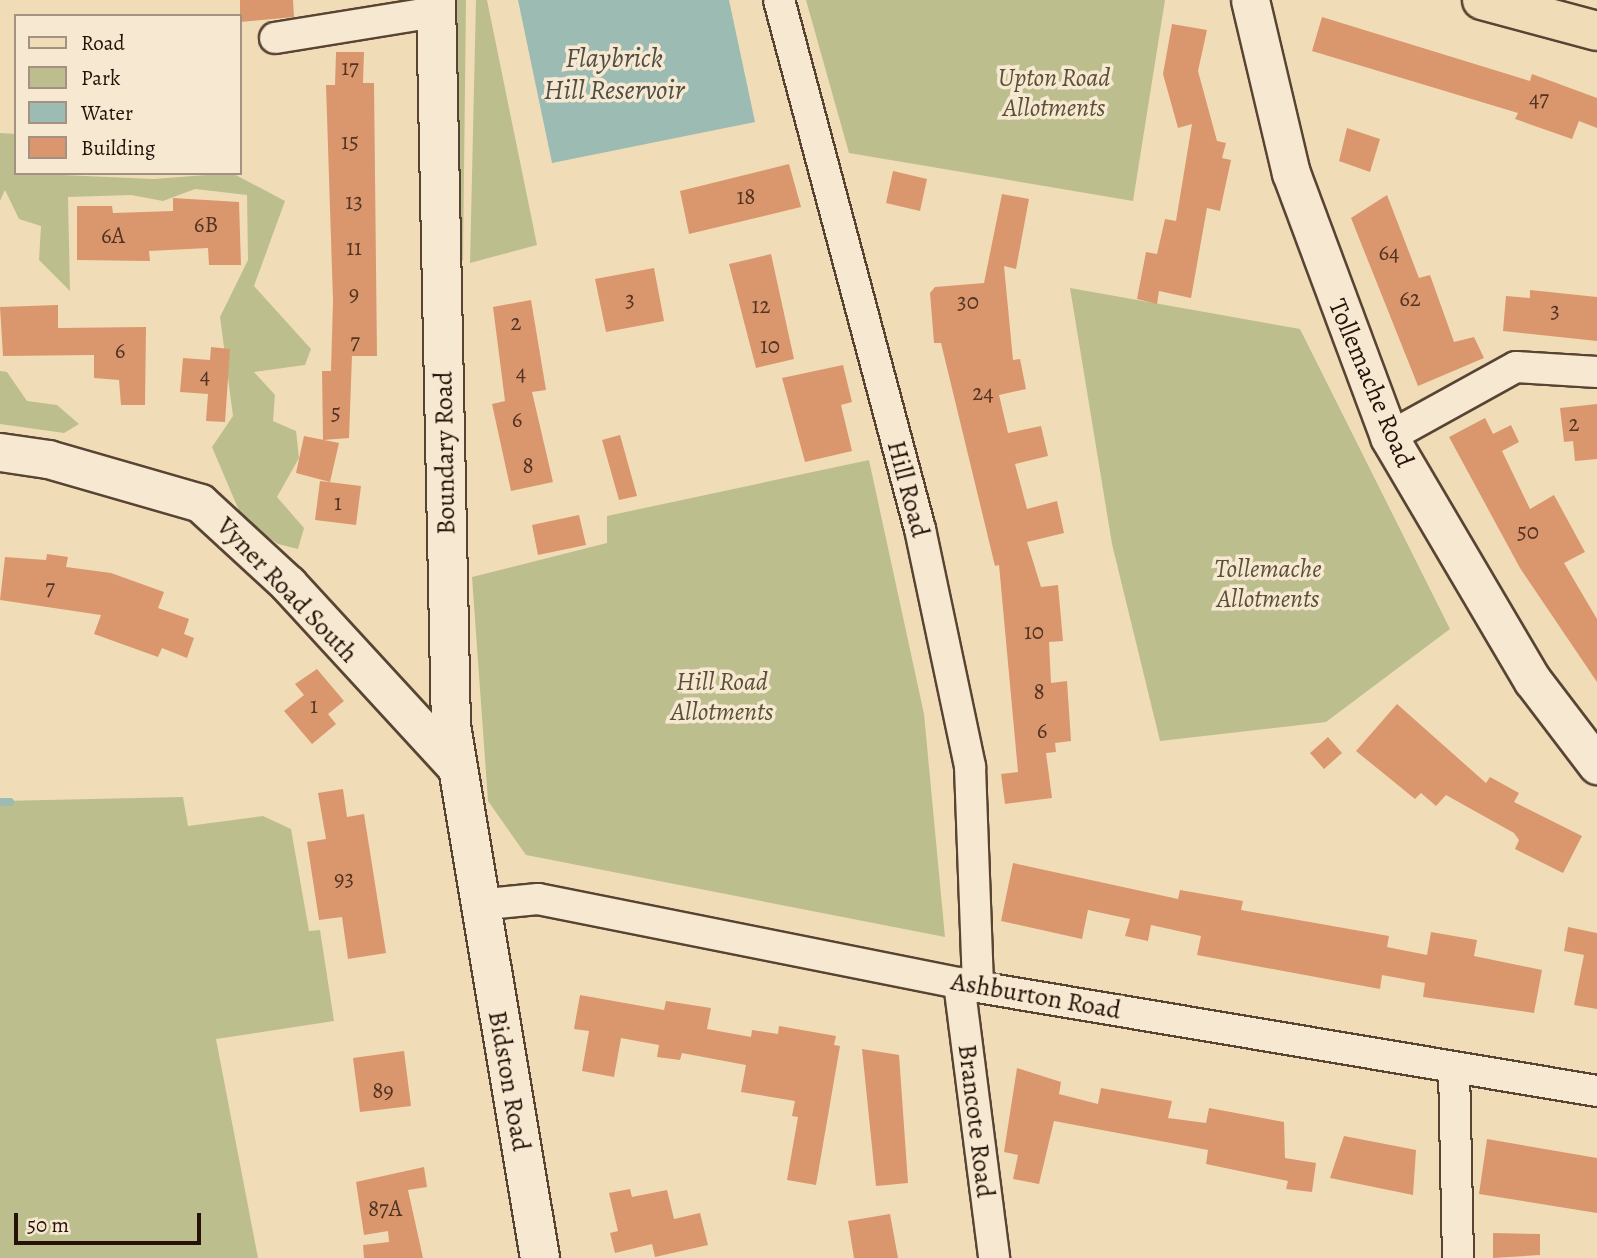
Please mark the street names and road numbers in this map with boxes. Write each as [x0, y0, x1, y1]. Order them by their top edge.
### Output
street label: Tollemache Road [1322, 294, 1420, 472]
street label: Boundary Road [428, 371, 462, 535]
street label: Hill Road [880, 437, 936, 541]
street label: Vyner Road South [210, 511, 364, 669]
street label: Ashburton Road [949, 966, 1123, 1026]
street label: Bidston Road [481, 1008, 537, 1154]
street label: Brancote Road [951, 1042, 1001, 1200]

